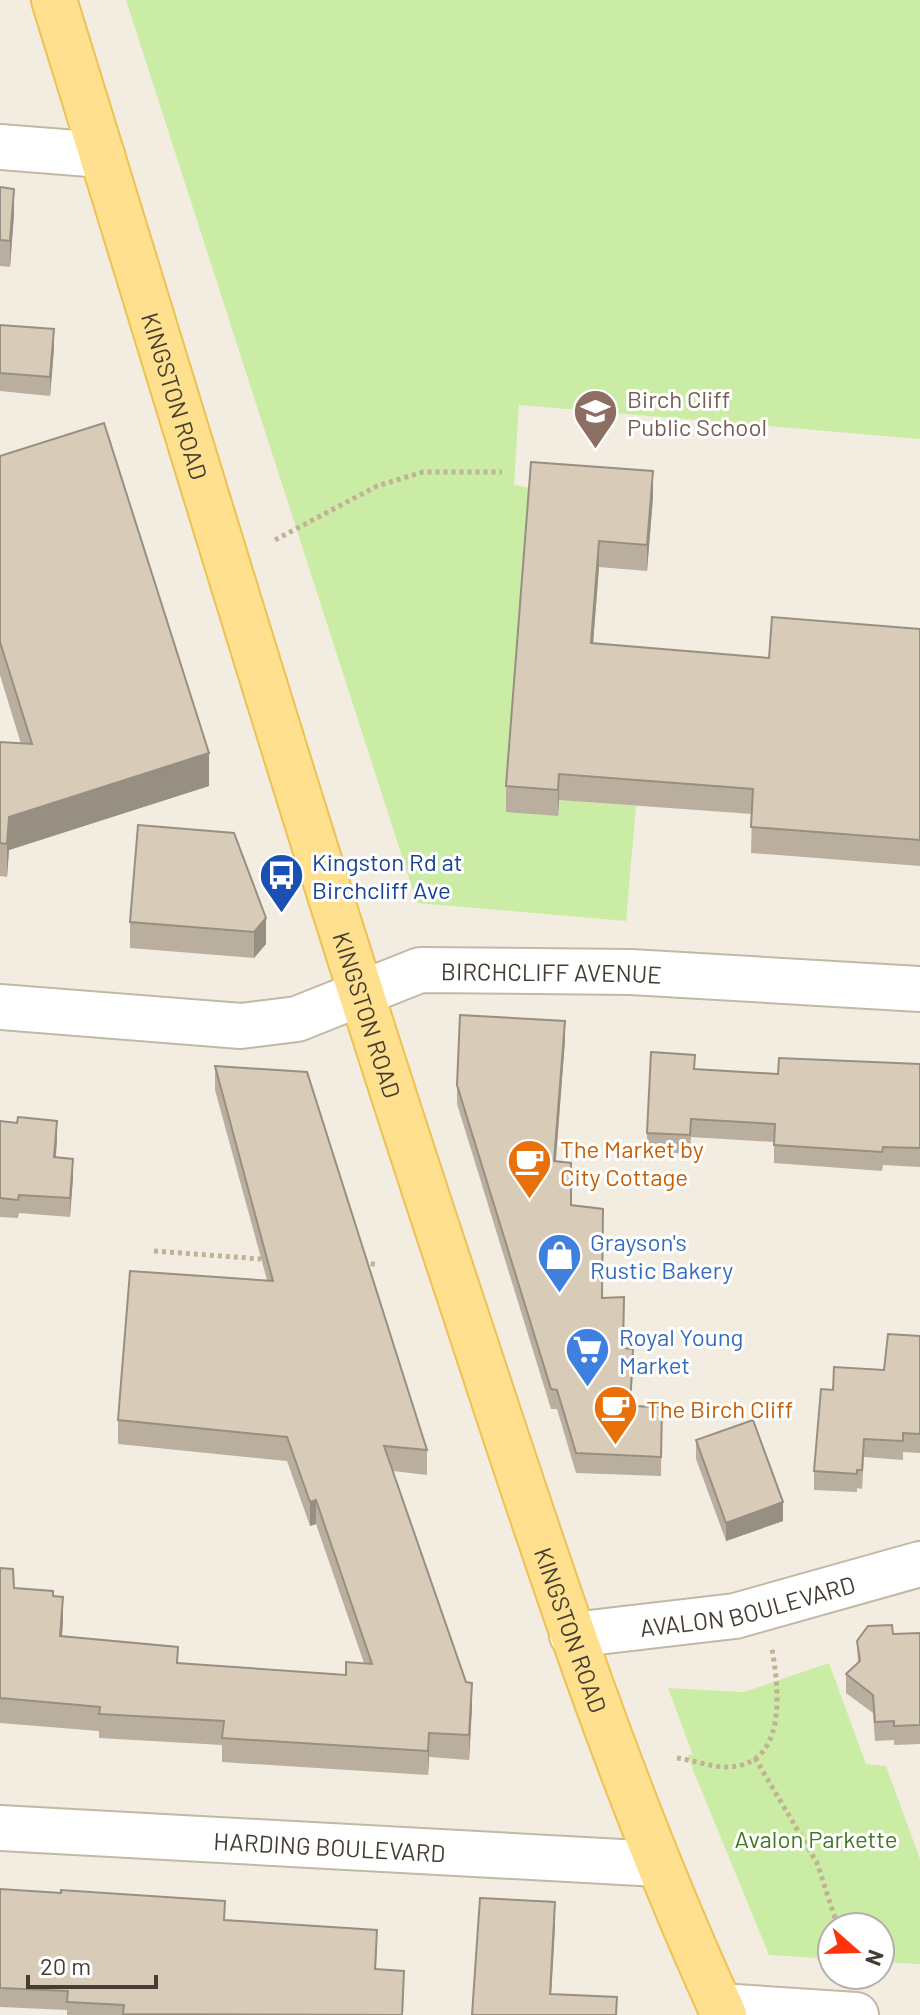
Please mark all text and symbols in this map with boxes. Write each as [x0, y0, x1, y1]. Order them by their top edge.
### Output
street label: KINGSTON ROAD [136, 309, 215, 483]
place label: Birch Cliff Public School [627, 384, 767, 441]
school or university icon: Birch Cliff Public School [572, 388, 620, 451]
place label: Kingston Rd at Birchcliff Ave [312, 847, 463, 904]
bus stop icon: Kingston Rd at Birchcliff Ave [257, 851, 305, 914]
street label: KINGSTON ROAD [328, 928, 408, 1101]
street label: BIRCHCLIFF AVENUE [441, 956, 663, 988]
place label: The Market by City Cottage [560, 1134, 704, 1191]
cafe icon: The Market by City Cottage [505, 1138, 553, 1201]
place label: Grayson's Rustic Bakery [590, 1227, 733, 1284]
shop icon: Grayson's Rustic Bakery [535, 1231, 583, 1294]
place label: Royal Young Market [619, 1322, 743, 1379]
supermarket icon: Royal Young Market [564, 1326, 612, 1389]
cafe icon: The Birch Cliff [591, 1384, 639, 1447]
place label: The Birch Cliff [646, 1394, 793, 1423]
street label: KINGSTON ROAD [529, 1543, 614, 1716]
street label: AVALON BOULEVARD [638, 1569, 858, 1641]
park label: Avalon Parkette [735, 1824, 897, 1853]
street label: HARDING BOULEVARD [213, 1825, 446, 1867]
north arrow [816, 1911, 896, 1991]
scale bar [28, 1939, 156, 1989]
text: N [861, 1947, 890, 1970]
text: 20 m [40, 1951, 91, 1980]

